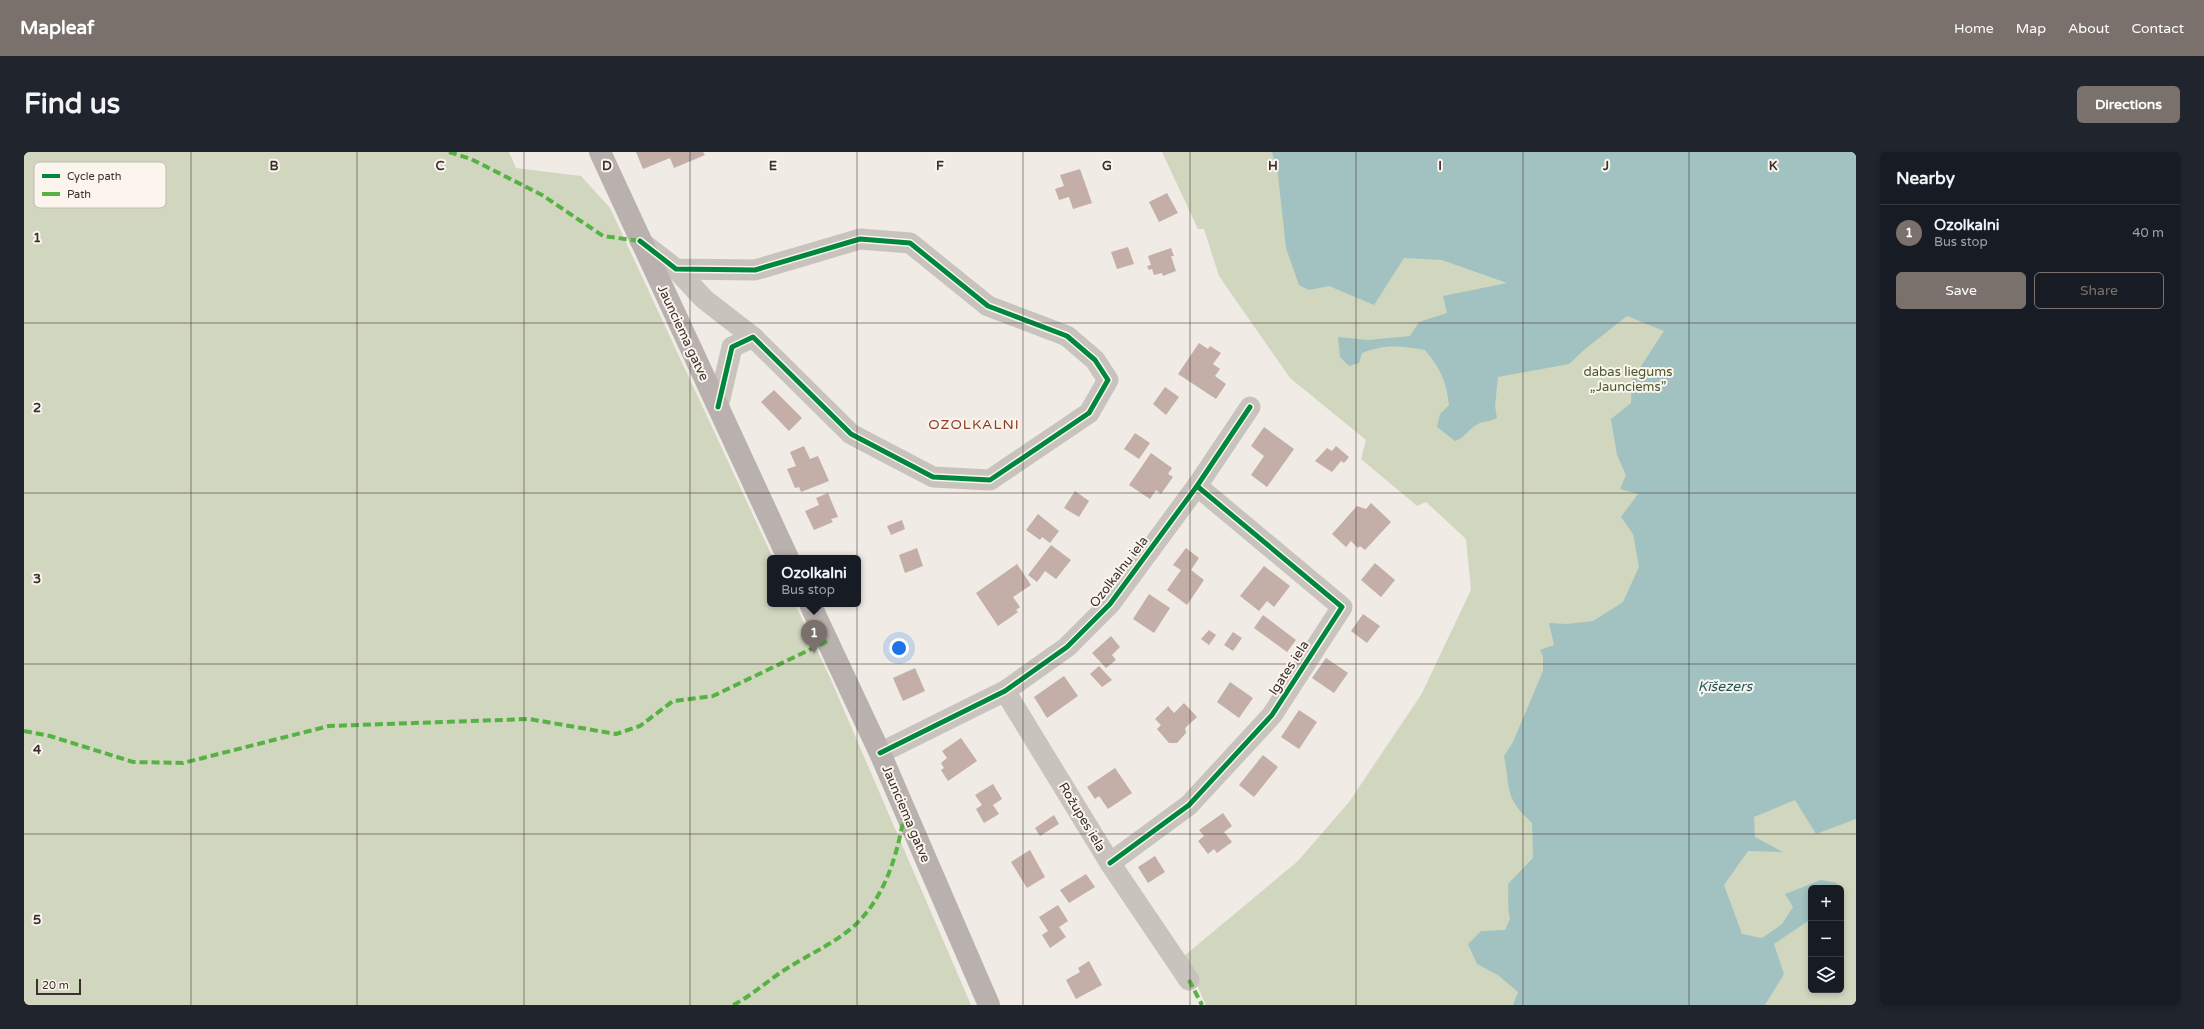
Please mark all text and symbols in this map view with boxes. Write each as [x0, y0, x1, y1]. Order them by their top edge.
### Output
text: Mapleaf [20, 17, 94, 39]
text: Home [1954, 20, 1994, 37]
text: Map [2016, 20, 2046, 37]
text: About [2068, 20, 2110, 37]
text: Contact [2132, 20, 2184, 37]
button: Directions [2077, 86, 2180, 123]
text: Find us [24, 87, 120, 121]
text: B [269, 158, 279, 174]
text: C [435, 158, 445, 174]
text: D [602, 158, 612, 174]
text: E [769, 158, 777, 174]
text: F [936, 158, 944, 174]
text: G [1102, 158, 1112, 174]
text: H [1268, 158, 1278, 174]
text: I [1438, 158, 1442, 174]
text: J [1602, 158, 1609, 174]
text: K [1769, 158, 1778, 174]
legend [34, 162, 166, 208]
text: Nearby [1896, 168, 1955, 189]
text: Cycle path [67, 170, 122, 183]
text: Path [67, 188, 91, 201]
text: Ozolkalni [1934, 216, 2000, 234]
text: 1 [1905, 225, 1913, 241]
text: 40 m [2132, 225, 2164, 241]
text: 1 [33, 230, 41, 246]
text: Bus stop [1934, 234, 1988, 250]
button: Save [1896, 272, 2026, 309]
button: Share [2034, 272, 2164, 309]
street label: Jaunciema gatve [654, 283, 712, 383]
park label: dabas liegums „Jaunciems” [1584, 364, 1672, 395]
text: 2 [33, 400, 41, 416]
district label: OZOLKALNI [928, 416, 1020, 433]
street label: Ozolkalnu iela [1086, 533, 1152, 611]
popup [767, 555, 861, 607]
text: Ozolkalni [781, 564, 847, 582]
text: 3 [33, 571, 41, 587]
text: Bus stop [781, 582, 835, 598]
pin: 1 [801, 620, 827, 653]
your location [889, 638, 909, 658]
street label: Igates iela [1265, 638, 1313, 698]
water label: Ķīšezers [1698, 678, 1754, 695]
text: 4 [33, 742, 42, 758]
street label: Jaunciema gatve [878, 763, 934, 865]
street label: Rožupes iela [1055, 780, 1109, 854]
map controls [1808, 885, 1844, 993]
button: + [1808, 885, 1844, 921]
text: 5 [33, 912, 41, 928]
button: − [1808, 921, 1844, 957]
button: layers [1808, 957, 1844, 993]
scale bar [36, 977, 81, 996]
text: 20 m [42, 979, 69, 992]

